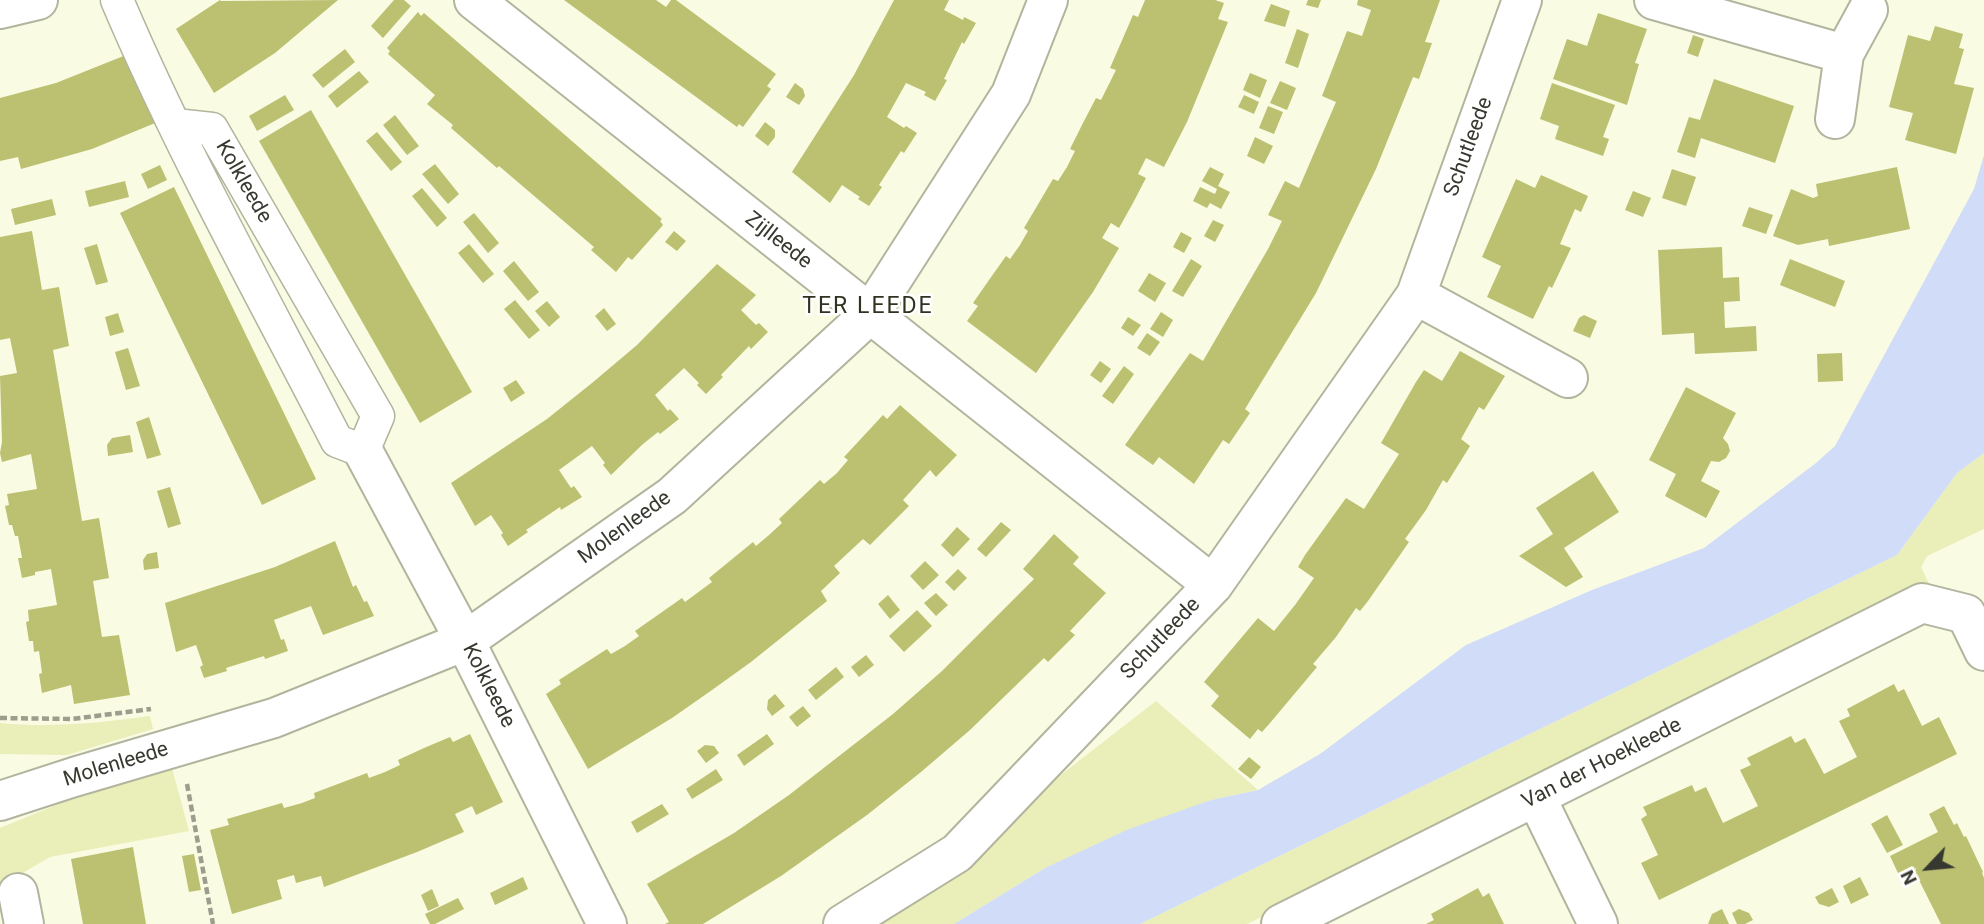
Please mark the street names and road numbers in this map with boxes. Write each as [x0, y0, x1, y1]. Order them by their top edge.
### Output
street label: Schutleede [1439, 94, 1499, 200]
street label: Kolkleede [209, 136, 277, 228]
street label: Zijlleede [739, 207, 817, 275]
street label: Molenleede [574, 486, 676, 570]
street label: Schutleede [1116, 593, 1206, 685]
street label: Kolkleede [456, 640, 520, 732]
street label: Van der Hoekleede [1518, 713, 1686, 815]
street label: Molenleede [60, 737, 172, 793]

